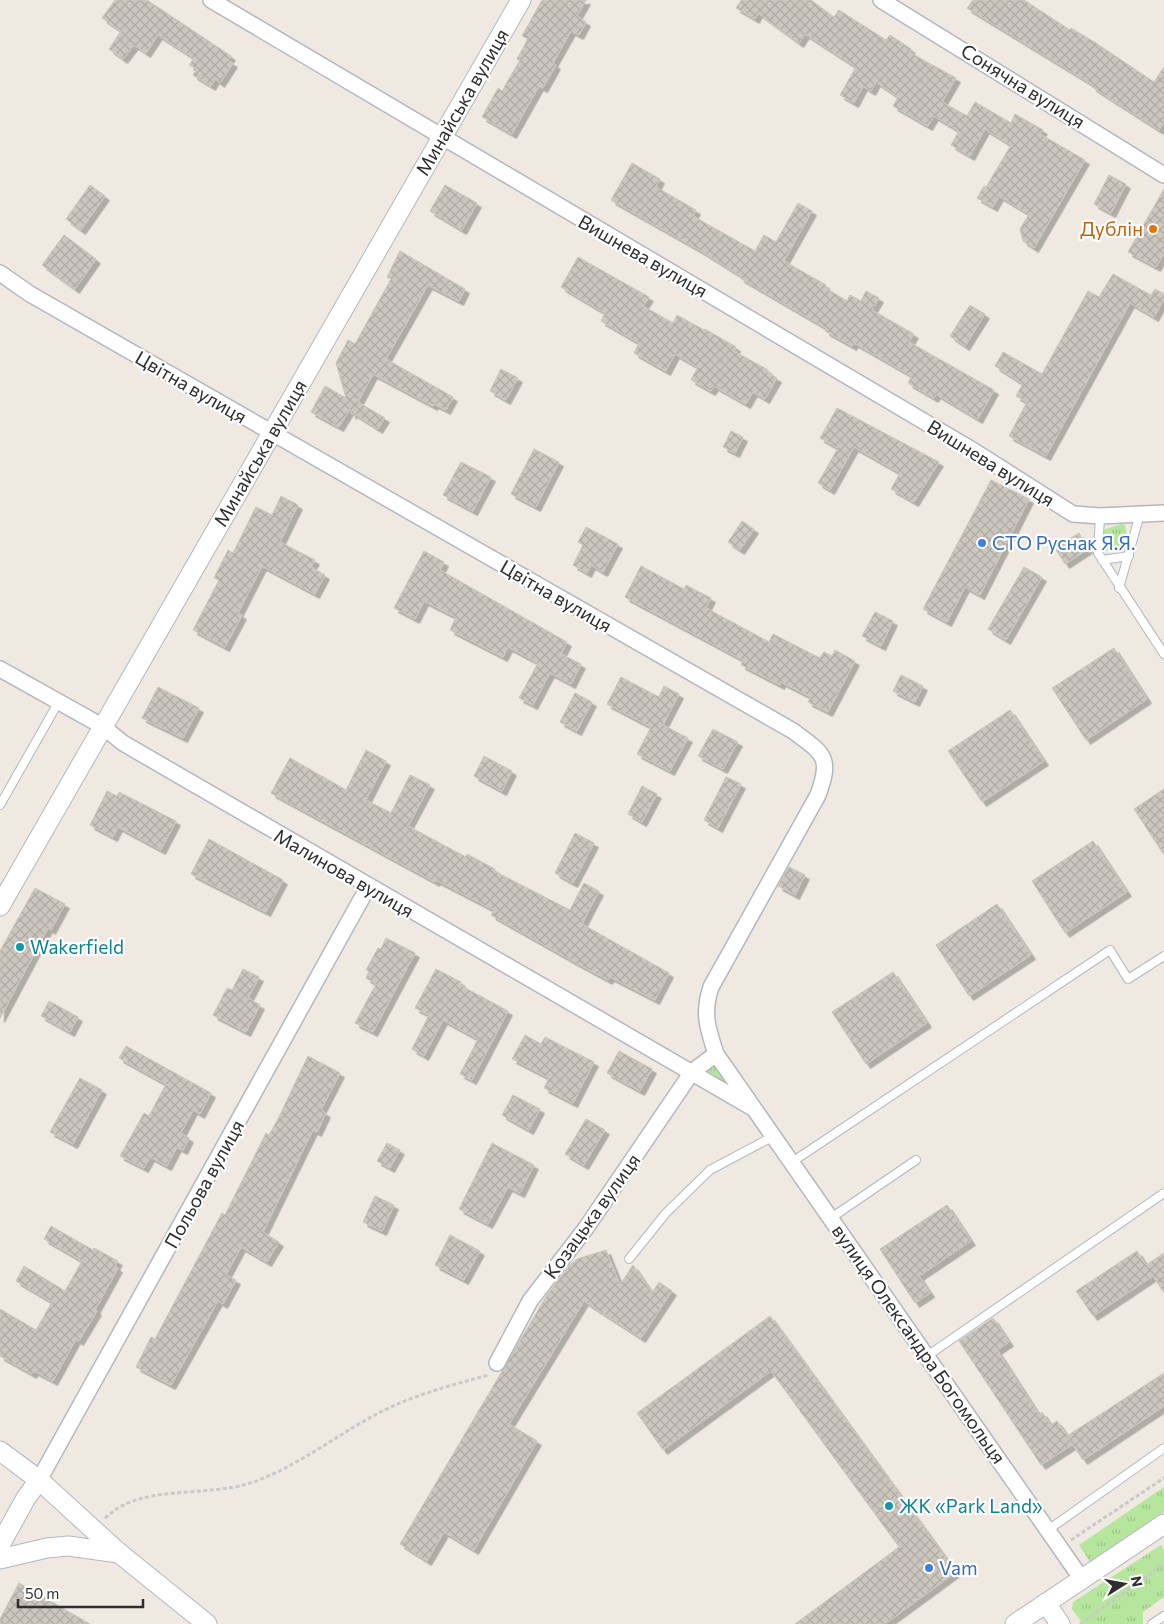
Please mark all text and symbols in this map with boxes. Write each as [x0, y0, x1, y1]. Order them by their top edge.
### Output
street label: Минайська вулиця [410, 24, 513, 179]
street label: Сонячна вулиця [957, 38, 1089, 133]
street label: Вишнева вулиця [574, 209, 712, 302]
place label: Дублін [1080, 217, 1143, 240]
marker: Дублін [1147, 223, 1159, 235]
street label: Цвітна вулиця [131, 345, 251, 428]
street label: Минайська вулиця [208, 375, 311, 530]
street label: Вишнева вулиця [923, 414, 1059, 511]
place label: СТО Руснак Я.Я. [992, 531, 1135, 554]
marker: СТО Руснак Я.Я. [976, 537, 988, 549]
street label: Цвітна вулиця [496, 554, 616, 637]
street label: Малинова вулиця [270, 823, 418, 922]
place label: Wakerfield [30, 935, 124, 958]
marker: Wakerfield [14, 941, 26, 953]
street label: Польова вулиця [159, 1116, 248, 1252]
street label: Козацька вулиця [538, 1149, 645, 1283]
street label: вулиця Олександра Богомольця [828, 1220, 1011, 1468]
place label: ЖК «Park Land» [899, 1494, 1043, 1517]
marker: ЖК «Park Land» [883, 1500, 895, 1512]
place label: Vam [939, 1556, 978, 1579]
north arrow [1099, 1559, 1149, 1609]
marker: Vam [923, 1562, 935, 1574]
text: N [1128, 1575, 1147, 1588]
scale bar [18, 1576, 142, 1608]
text: 50 m [25, 1584, 59, 1602]

